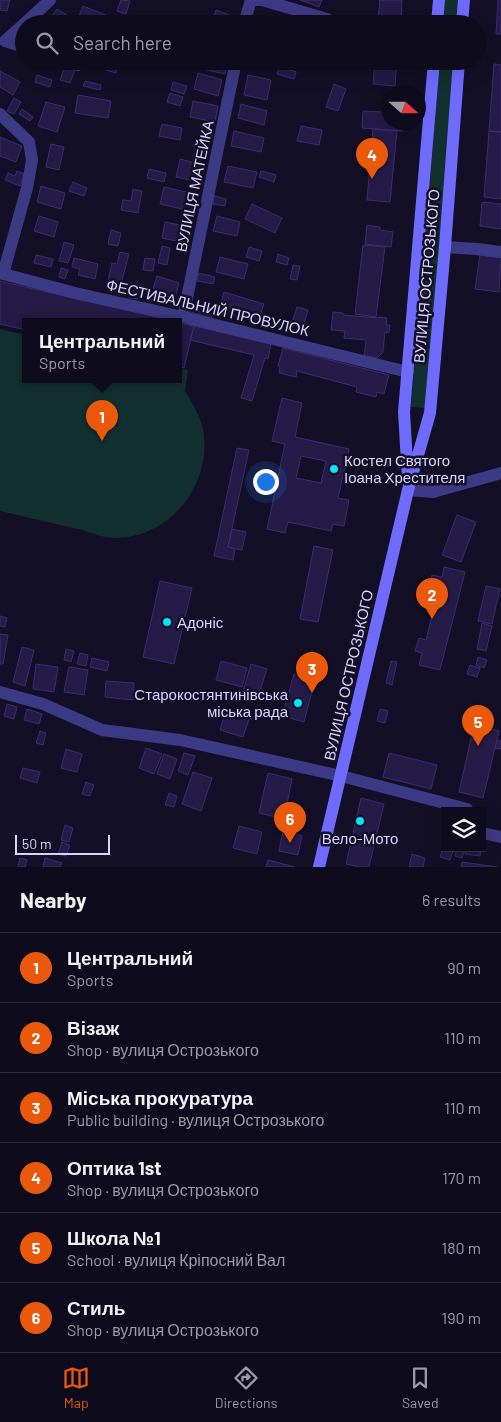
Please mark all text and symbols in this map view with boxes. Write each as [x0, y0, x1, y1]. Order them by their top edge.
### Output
search box [15, 15, 486, 70]
icon: search [33, 29, 61, 57]
text: Search here [73, 31, 172, 54]
north arrow [381, 85, 426, 130]
street label: ВУЛИЦЯ МАТЕЙКА [171, 119, 217, 253]
pin: 4 [356, 138, 388, 179]
street label: ВУЛИЦЯ ОСТРОЗЬКОГО [409, 188, 443, 364]
street label: ФЕСТИВАЛЬНИЙ ПРОВУЛОК [105, 275, 311, 339]
popup [22, 318, 182, 383]
text: Центральний [39, 329, 165, 352]
text: Sports [39, 353, 85, 372]
pin: 1 [86, 400, 118, 441]
place label: Костел Святого Іоана Хрестителя [344, 451, 465, 486]
marker: Костел Святого Іоана Хрестителя [328, 463, 340, 475]
your location [253, 469, 279, 495]
pin: 2 [416, 578, 448, 619]
street label: ВУЛИЦЯ ОСТРОЗЬКОГО [320, 588, 376, 762]
place label: Адоніс [177, 613, 224, 631]
marker: Адоніс [161, 616, 173, 628]
pin: 3 [296, 652, 328, 693]
place label: Старокостянтинівська міська рада [134, 685, 289, 720]
marker: Старокостянтинівська міська рада [292, 697, 304, 709]
pin: 5 [462, 705, 494, 746]
pin: 6 [274, 802, 306, 843]
map controls [441, 807, 486, 852]
button: layers [441, 807, 486, 852]
marker: Вело-Мото [354, 815, 366, 827]
place label: Вело-Мото [322, 829, 398, 847]
scale bar [15, 832, 110, 855]
text: 50 m [22, 835, 51, 852]
text: Nearby [20, 887, 86, 912]
text: 6 results [422, 890, 481, 909]
text: Центральний [67, 946, 193, 969]
text: 1 [33, 958, 39, 977]
text: 90 m [447, 958, 481, 977]
text: Sports [67, 970, 113, 989]
text: Візаж [67, 1016, 119, 1039]
text: 2 [32, 1028, 40, 1047]
text: 110 m [444, 1028, 481, 1047]
text: Shop · вулиця Острозького [67, 1040, 259, 1059]
text: Міська прокуратура [67, 1086, 253, 1109]
text: 3 [32, 1098, 40, 1117]
text: 110 m [444, 1098, 481, 1117]
text: Public building · вулиця Острозького [67, 1110, 325, 1129]
text: Оптика 1st [67, 1156, 162, 1179]
text: 4 [31, 1168, 41, 1187]
text: 170 m [442, 1168, 481, 1187]
text: Shop · вулиця Острозького [67, 1180, 259, 1199]
text: Школа №1 [67, 1226, 161, 1249]
text: 5 [32, 1238, 40, 1257]
text: 180 m [442, 1238, 481, 1257]
text: School · вулиця Кріпосний Вал [67, 1250, 285, 1269]
text: Стиль [67, 1296, 125, 1319]
text: 6 [32, 1308, 40, 1327]
text: 190 m [442, 1308, 481, 1327]
text: Shop · вулиця Острозького [67, 1320, 259, 1339]
tab: Map [62, 1364, 90, 1411]
tab: Directions [215, 1364, 277, 1411]
tab: Saved [402, 1364, 439, 1411]

